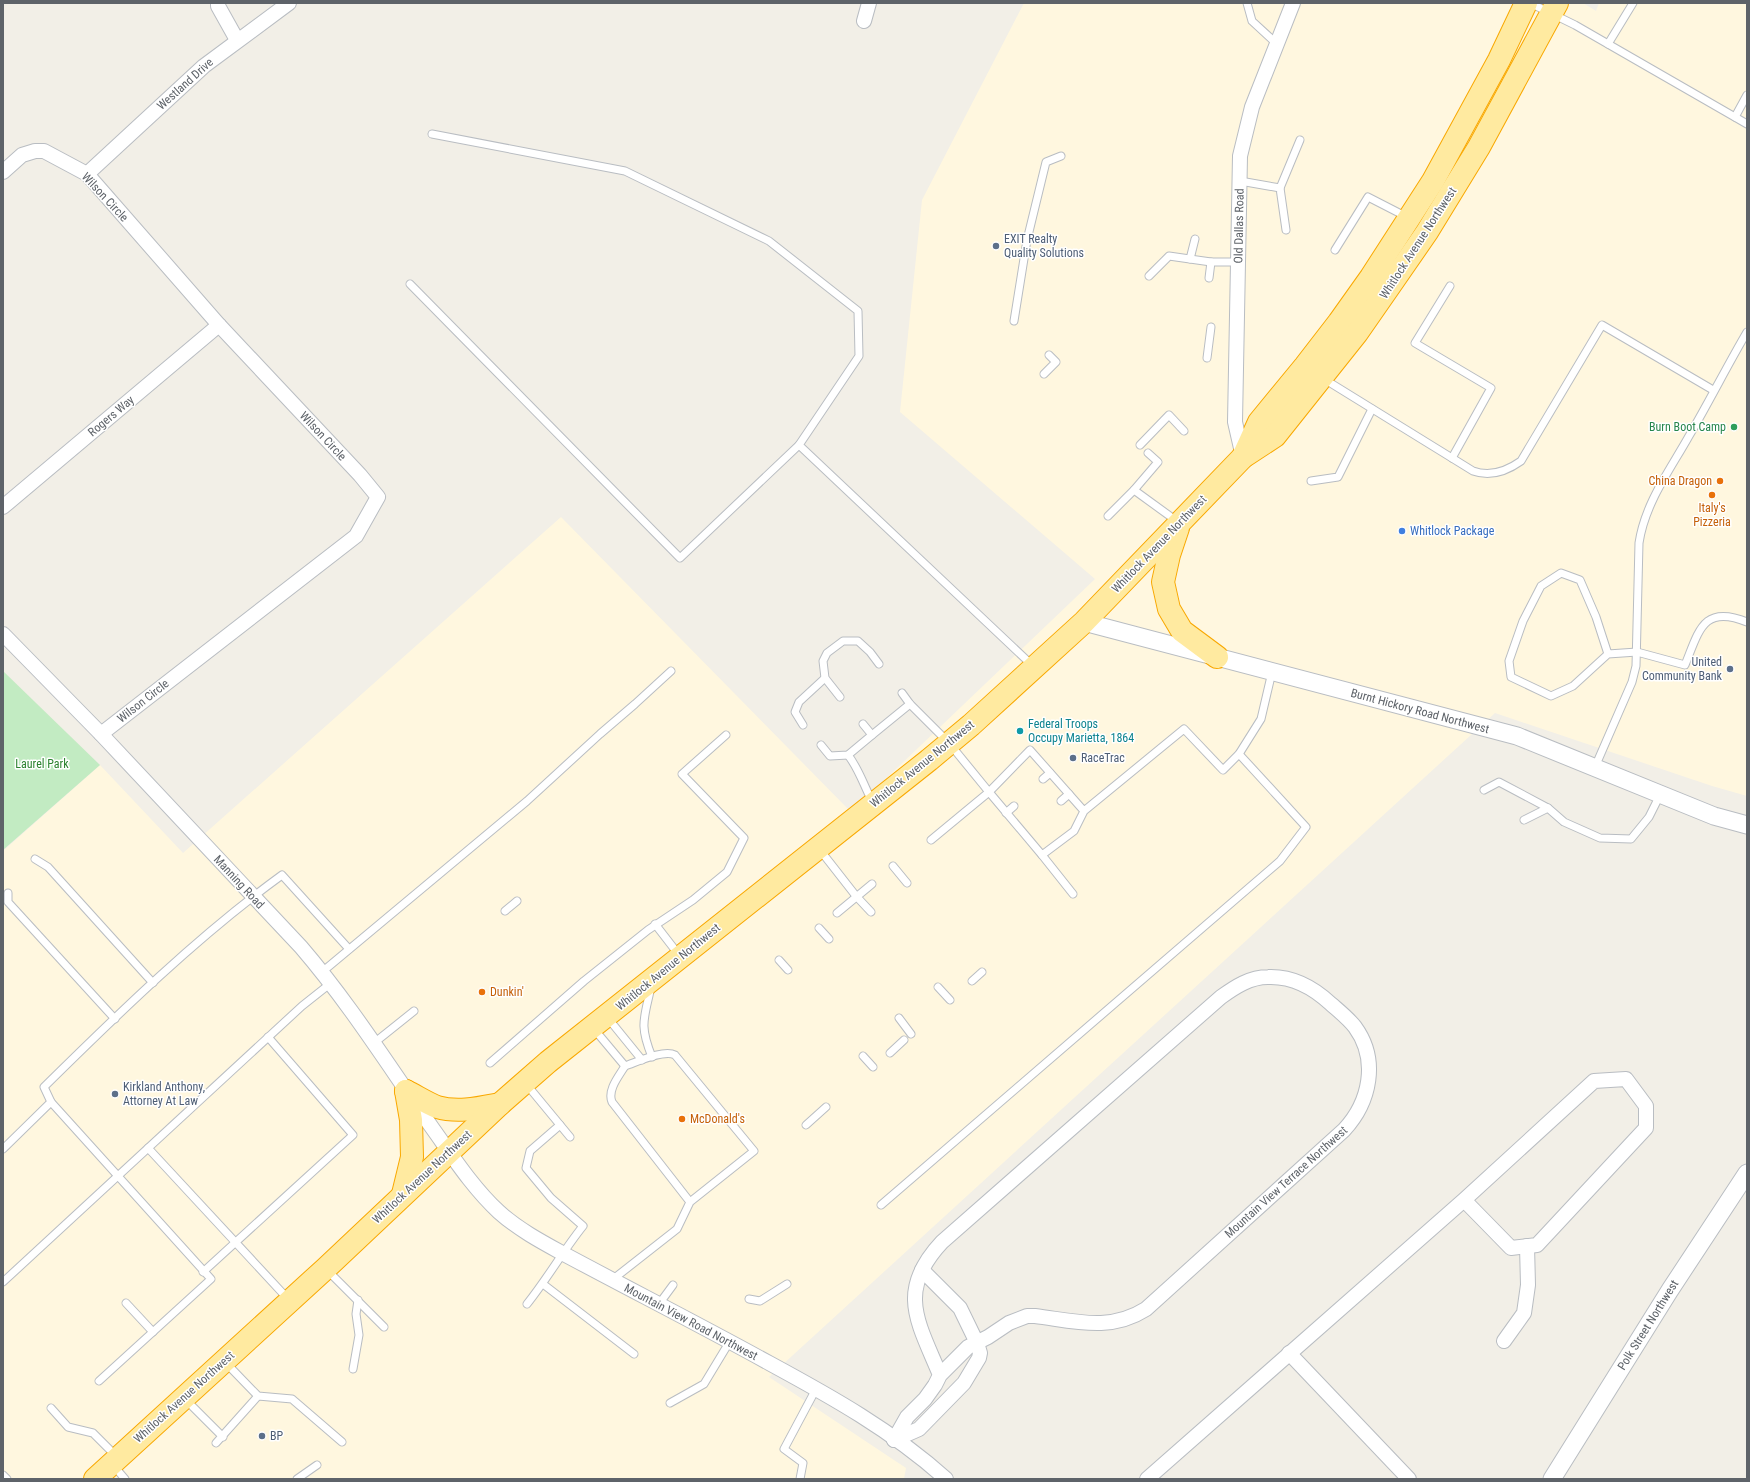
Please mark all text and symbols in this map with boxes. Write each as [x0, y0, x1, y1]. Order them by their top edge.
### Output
street label: Westland Drive [154, 55, 216, 113]
street label: Wilson Circle [79, 170, 131, 225]
street label: Whitlock Avenue Northwest [1377, 184, 1460, 301]
street label: Old Dallas Road [1231, 188, 1247, 264]
place label: EXIT Realty Quality Solutions [1004, 232, 1084, 260]
marker: EXIT Realty Quality Solutions [991, 241, 1001, 251]
street label: Rogers Way [85, 393, 137, 439]
street label: Wilson Circle [297, 409, 349, 464]
place label: Burn Boot Camp [1649, 420, 1726, 434]
marker: Burn Boot Camp [1729, 422, 1739, 432]
place label: China Dragon [1649, 474, 1712, 488]
marker: China Dragon [1715, 476, 1725, 486]
marker: Italy's Pizzeria [1707, 490, 1717, 500]
street label: Whitlock Avenue Northwest [1109, 492, 1210, 596]
place label: Italy's Pizzeria [1693, 501, 1731, 529]
place label: Whitlock Package [1410, 524, 1495, 538]
marker: Whitlock Package [1397, 526, 1407, 536]
place label: United Community Bank [1642, 655, 1723, 683]
marker: United Community Bank [1725, 664, 1735, 674]
street label: Wilson Circle [114, 676, 172, 726]
street label: Burnt Hickory Road Northwest [1349, 686, 1491, 736]
street label: Whitlock Avenue Northwest [867, 717, 977, 810]
place label: Federal Troops Occupy Marietta, 1864 [1028, 717, 1134, 745]
marker: Federal Troops Occupy Marietta, 1864 [1015, 726, 1025, 736]
place label: RaceTrac [1081, 751, 1125, 765]
marker: RaceTrac [1068, 753, 1078, 763]
park label: Laurel Park [15, 757, 69, 771]
street label: Manning Road [211, 852, 267, 912]
street label: Whitlock Avenue Northwest [613, 920, 723, 1013]
place label: Dunkin' [490, 985, 524, 999]
marker: Dunkin' [477, 987, 487, 997]
place label: Kirkland Anthony, Attorney At Law [123, 1080, 205, 1108]
marker: Kirkland Anthony, Attorney At Law [110, 1089, 120, 1099]
place label: McDonald's [690, 1112, 745, 1126]
marker: McDonald's [677, 1114, 687, 1124]
street label: Mountain View Terrace Northwest [1222, 1123, 1350, 1241]
street label: Whitlock Avenue Northwest [370, 1127, 475, 1227]
street label: Polk Street Northwest [1615, 1277, 1682, 1373]
street label: Mountain View Road Northwest [622, 1281, 760, 1363]
street label: Whitlock Avenue Northwest [131, 1348, 237, 1446]
place label: BP [270, 1429, 284, 1443]
marker: BP [257, 1431, 267, 1441]

